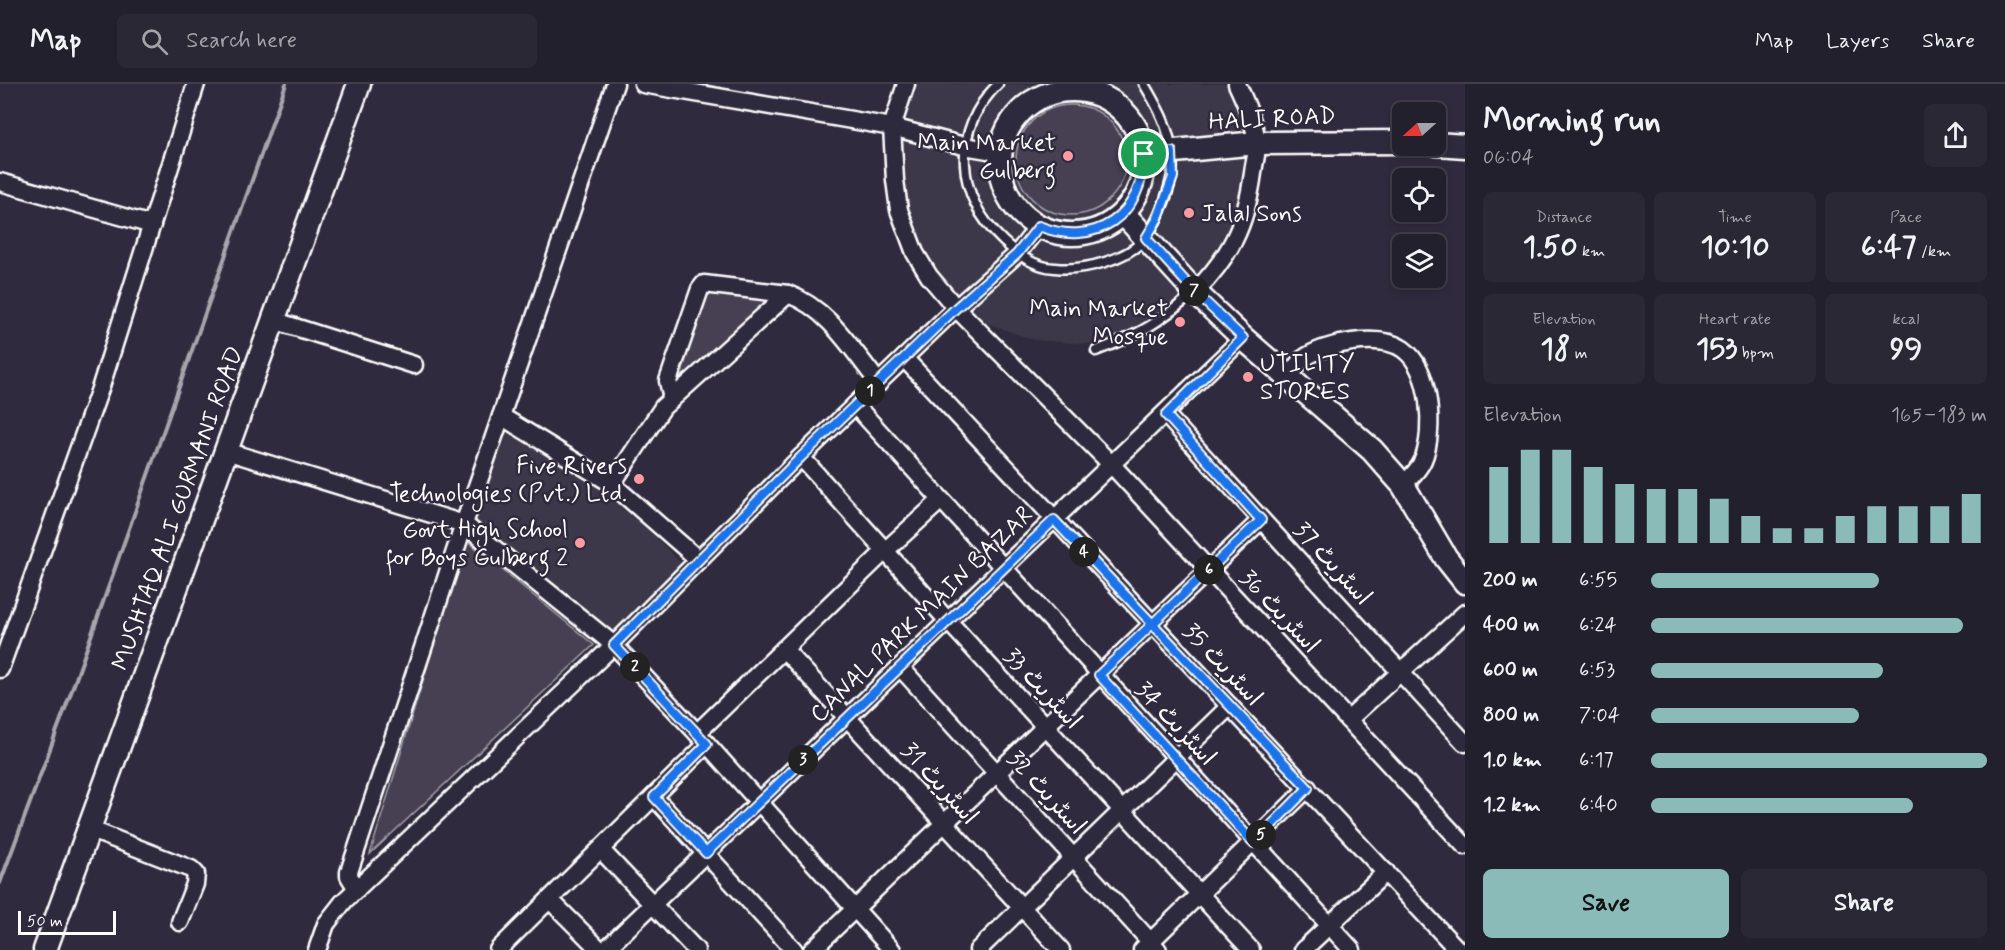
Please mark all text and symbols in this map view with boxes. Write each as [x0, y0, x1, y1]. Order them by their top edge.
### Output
search box [117, 14, 537, 68]
text: Map [30, 23, 81, 60]
icon: search [138, 25, 171, 58]
text: Search here [186, 27, 297, 55]
text: Map [1755, 27, 1793, 55]
text: Layers [1826, 27, 1889, 55]
text: Share [1922, 27, 1975, 55]
text: Morning run [1483, 99, 1661, 143]
street label: HALI ROAD [1208, 101, 1336, 138]
north arrow [1392, 102, 1446, 156]
map controls [1392, 102, 1446, 288]
button: share [1924, 104, 1987, 167]
place label: Main Market Gulberg [917, 128, 1056, 190]
pin [1118, 128, 1169, 179]
icon: arrive [1127, 137, 1160, 170]
text: 06:04 [1483, 144, 1534, 171]
marker: Main Market Gulberg [1061, 149, 1075, 163]
button: locate [1392, 168, 1446, 222]
place label: Jalal Sons [1201, 199, 1302, 230]
marker: Jalal Sons [1182, 206, 1196, 220]
text: Distance [1536, 207, 1592, 228]
text: Time [1718, 207, 1752, 228]
text: Pace [1890, 207, 1922, 228]
text: 1.50 [1523, 228, 1578, 267]
text: 10:10 [1700, 228, 1770, 267]
text: 6:47 [1861, 228, 1917, 267]
button: layers [1392, 234, 1446, 288]
text: km [1578, 241, 1605, 262]
text: /km [1917, 241, 1951, 262]
pin: 7 [1179, 276, 1209, 306]
text: 7 [1189, 280, 1199, 301]
place label: Main Market Mosque [1029, 294, 1168, 353]
text: Elevation [1533, 309, 1596, 330]
text: Heart rate [1699, 309, 1771, 330]
text: kcal [1893, 309, 1919, 330]
marker: Main Market Mosque [1173, 315, 1187, 329]
text: 18 [1541, 330, 1570, 369]
text: 153 [1696, 330, 1738, 369]
text: 99 [1890, 330, 1922, 369]
street label: MUSHTAQ ALI GURMANI ROAD [105, 342, 252, 675]
text: m [1570, 343, 1587, 364]
text: bpm [1738, 343, 1774, 364]
place label: UTILITY STORES [1260, 349, 1354, 408]
marker: UTILITY STORES [1241, 370, 1255, 384]
pin: 1 [855, 376, 885, 406]
text: 1 [866, 380, 874, 401]
text: Elevation [1483, 402, 1562, 429]
text: 165–183 m [1891, 402, 1987, 429]
place label: Five Rivers Technologies (Pvt.) Ltd. [389, 451, 627, 512]
marker: Five Rivers Technologies (Pvt.) Ltd. [632, 472, 646, 486]
street label: CANAL PARK MAIN BAZAR [804, 500, 1040, 730]
place label: Govt High School for Boys Gulberg 2 [386, 515, 568, 577]
street label: اسٹریٹ 37 [1286, 515, 1378, 613]
marker: Govt High School for Boys Gulberg 2 [573, 536, 587, 550]
pin: 4 [1069, 537, 1099, 567]
text: 4 [1079, 541, 1089, 562]
pin: 6 [1194, 555, 1224, 585]
text: 6 [1205, 559, 1213, 580]
street label: اسٹریٹ 36 [1232, 563, 1326, 661]
text: 200 m [1483, 567, 1538, 594]
text: 6:55 [1579, 567, 1617, 594]
text: 400 m [1483, 612, 1539, 639]
text: 6:24 [1579, 612, 1617, 639]
street label: اسٹریٹ 35 [1175, 617, 1268, 713]
street label: اسٹریٹ 33 [996, 642, 1088, 736]
pin: 2 [620, 652, 650, 682]
text: 2 [631, 656, 639, 677]
text: 600 m [1483, 657, 1538, 684]
text: 6:53 [1579, 657, 1615, 684]
street label: اسٹریٹ 34 [1128, 675, 1222, 773]
text: 800 m [1483, 702, 1539, 729]
text: 7:04 [1579, 702, 1620, 729]
street label: اسٹریٹ 31 [894, 736, 984, 832]
street label: اسٹریٹ 32 [1000, 744, 1092, 842]
pin: 3 [788, 745, 818, 775]
text: 1.0 km [1483, 747, 1542, 774]
text: 6:17 [1579, 747, 1614, 774]
text: 3 [799, 749, 807, 770]
text: 1.2 km [1483, 792, 1540, 819]
text: 6:40 [1579, 792, 1618, 819]
pin: 5 [1246, 820, 1276, 850]
text: 5 [1256, 824, 1266, 845]
button: Save [1483, 869, 1729, 938]
button: Share [1741, 869, 1987, 938]
scale bar [18, 908, 116, 936]
text: 50 m [27, 911, 63, 932]

